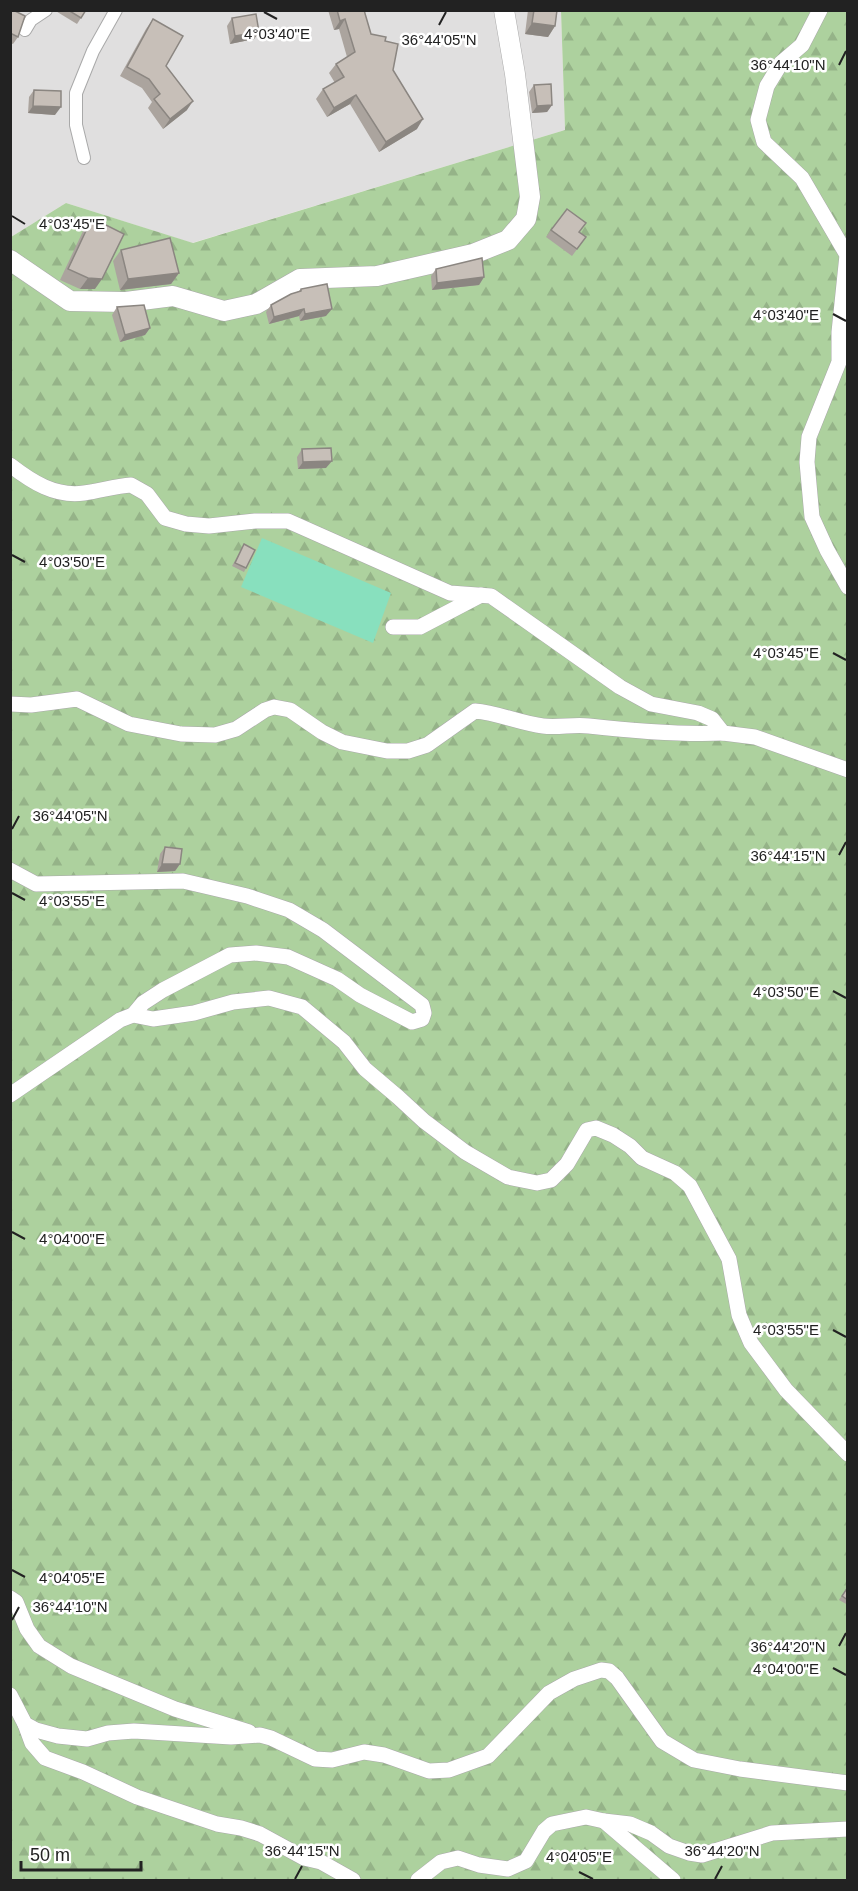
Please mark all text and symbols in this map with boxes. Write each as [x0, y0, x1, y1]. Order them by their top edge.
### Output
text: 4°03'40"E [244, 25, 310, 42]
text: 36°44'05"N [401, 31, 477, 48]
text: 36°44'10"N [750, 56, 826, 73]
text: 4°03'45"E [39, 215, 105, 232]
text: 4°03'40"E [753, 306, 819, 323]
text: 4°03'50"E [39, 553, 105, 570]
text: 4°03'45"E [753, 644, 819, 661]
text: 36°44'05"N [32, 807, 108, 824]
text: 36°44'15"N [750, 847, 826, 864]
text: 4°03'55"E [39, 892, 105, 909]
text: 4°03'50"E [753, 983, 819, 1000]
text: 4°04'00"E [39, 1230, 105, 1247]
text: 4°03'55"E [753, 1321, 819, 1338]
text: 4°04'05"E [39, 1569, 105, 1586]
text: 36°44'10"N [32, 1598, 108, 1615]
text: 36°44'20"N [750, 1638, 826, 1655]
text: 4°04'00"E [753, 1660, 819, 1677]
scale bar [21, 1834, 141, 1872]
text: 36°44'15"N [264, 1842, 340, 1859]
text: 36°44'20"N [684, 1842, 760, 1859]
text: 50 m [30, 1845, 70, 1865]
text: 4°04'05"E [546, 1848, 612, 1865]

